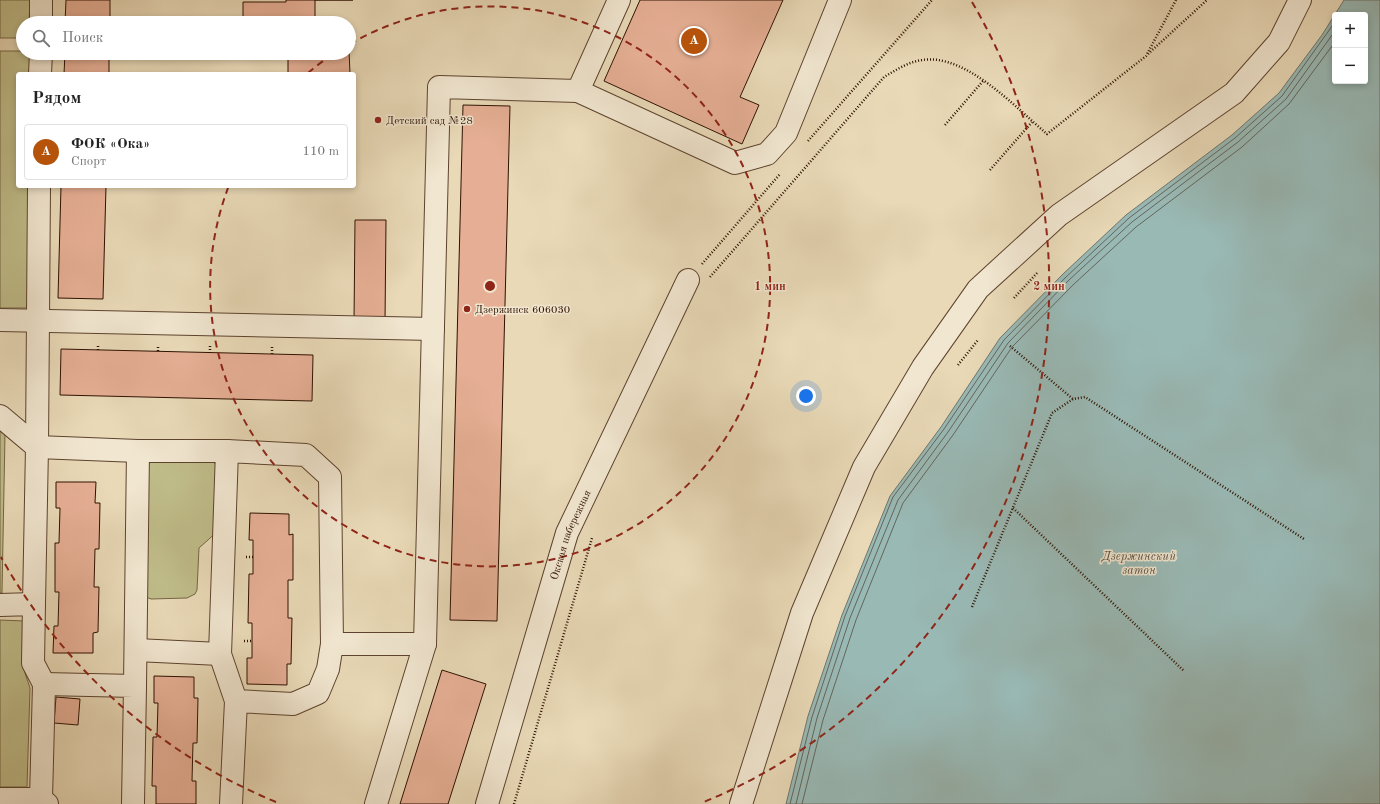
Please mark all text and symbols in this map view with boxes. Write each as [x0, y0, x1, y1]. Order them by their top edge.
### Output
map controls [1332, 12, 1368, 84]
button: + [1332, 12, 1368, 48]
search box [16, 16, 356, 60]
pin: A [681, 26, 707, 56]
icon: search [30, 27, 52, 49]
text: Поиск [62, 31, 103, 46]
button: − [1332, 48, 1368, 84]
text: Рядом [32, 90, 81, 107]
marker: Детский сад №28 [373, 115, 383, 125]
place label: Детский сад №28 [386, 116, 473, 127]
text: ФОК «Ока» [71, 137, 150, 152]
text: A [41, 145, 51, 158]
text: 110 m [302, 145, 339, 158]
text: Спорт [71, 155, 106, 168]
centre of rings [483, 279, 497, 293]
text: 1 мин [754, 281, 786, 293]
text: 2 мин [1033, 281, 1065, 293]
marker: Дзержинск 606030 [462, 304, 472, 314]
place label: Дзержинск 606030 [475, 305, 570, 316]
your location [796, 386, 816, 406]
street label: Окская набережная [549, 488, 594, 581]
water label: Дзержинский затон [1100, 551, 1176, 577]

